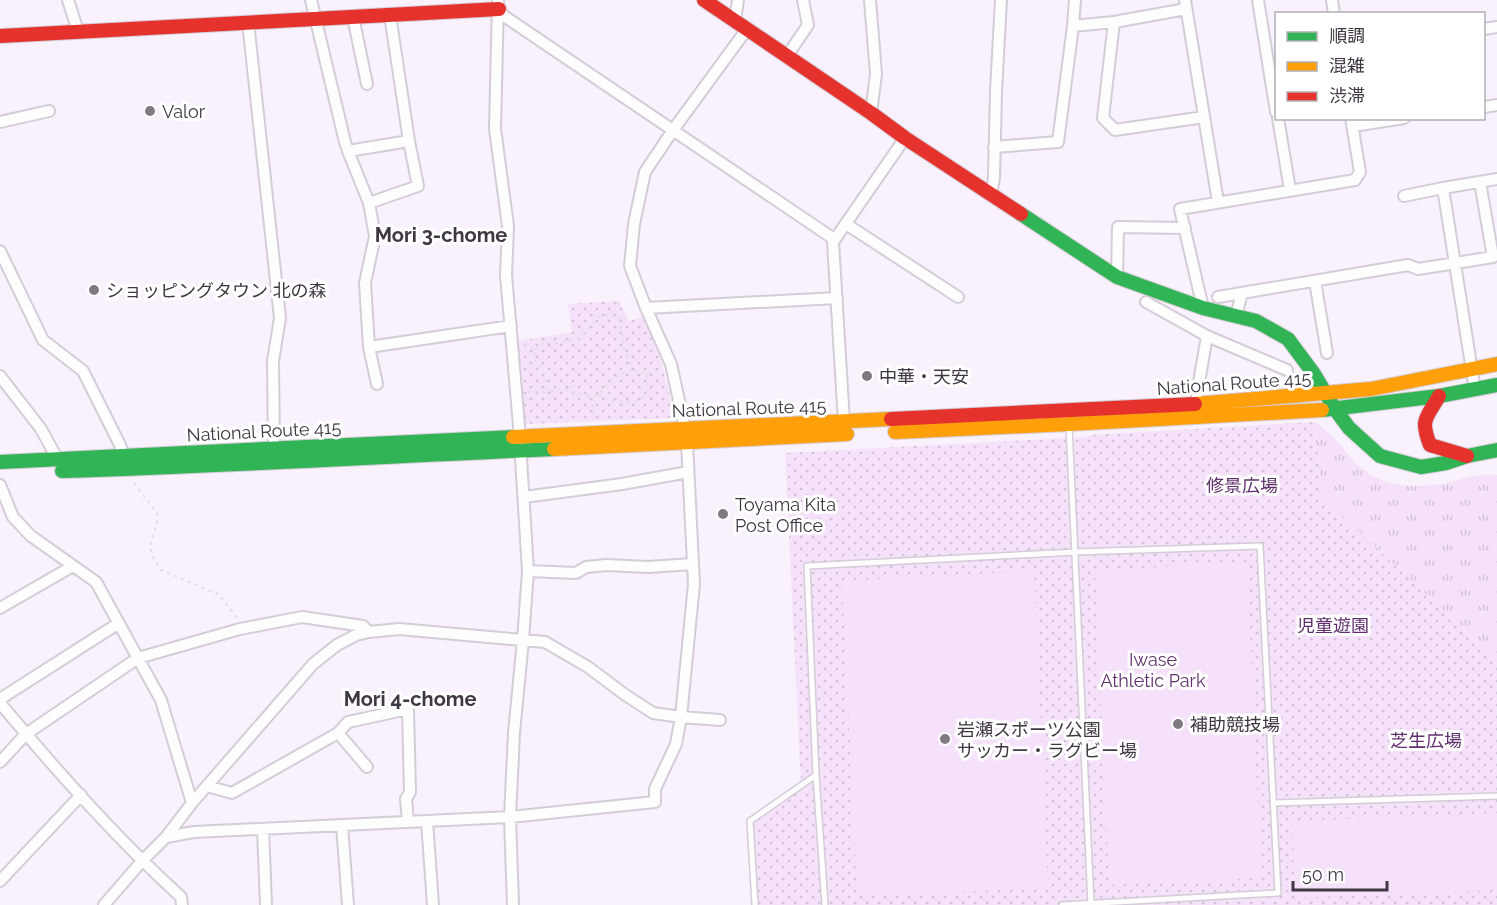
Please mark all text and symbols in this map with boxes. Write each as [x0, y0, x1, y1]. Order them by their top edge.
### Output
legend [1275, 12, 1485, 120]
text: 順調 [1329, 25, 1365, 46]
text: 混雑 [1329, 55, 1365, 76]
text: 渋滞 [1329, 85, 1365, 106]
place label: Valor [162, 101, 206, 122]
marker: Valor [143, 104, 157, 118]
district label: Mori 3-chome [375, 223, 507, 247]
place label: ショッピングタウン 北の森 [106, 280, 327, 301]
marker: ショッピングタウン 北の森 [87, 283, 101, 297]
place label: 中華・天安 [879, 366, 969, 387]
street label: National Route 415 [1156, 367, 1312, 399]
marker: 中華・天安 [860, 369, 874, 383]
street label: National Route 415 [671, 395, 827, 421]
street label: National Route 415 [186, 416, 342, 446]
park label: 修景広場 [1206, 475, 1278, 496]
place label: Toyama Kita Post Office [735, 494, 836, 536]
marker: Toyama Kita Post Office [716, 507, 730, 521]
park label: 児童遊園 [1297, 615, 1369, 636]
park label: Iwase Athletic Park [1101, 649, 1206, 691]
district label: Mori 4-chome [344, 687, 476, 711]
place label: 補助競技場 [1190, 714, 1280, 735]
marker: 補助競技場 [1171, 717, 1185, 731]
place label: 岩瀬スポーツ公園 サッカー・ラグビー場 [957, 719, 1137, 761]
park label: 芝生広場 [1390, 730, 1462, 751]
marker: 岩瀬スポーツ公園 サッカー・ラグビー場 [938, 732, 952, 746]
scale bar [1293, 854, 1388, 892]
text: 50 m [1302, 864, 1344, 885]

